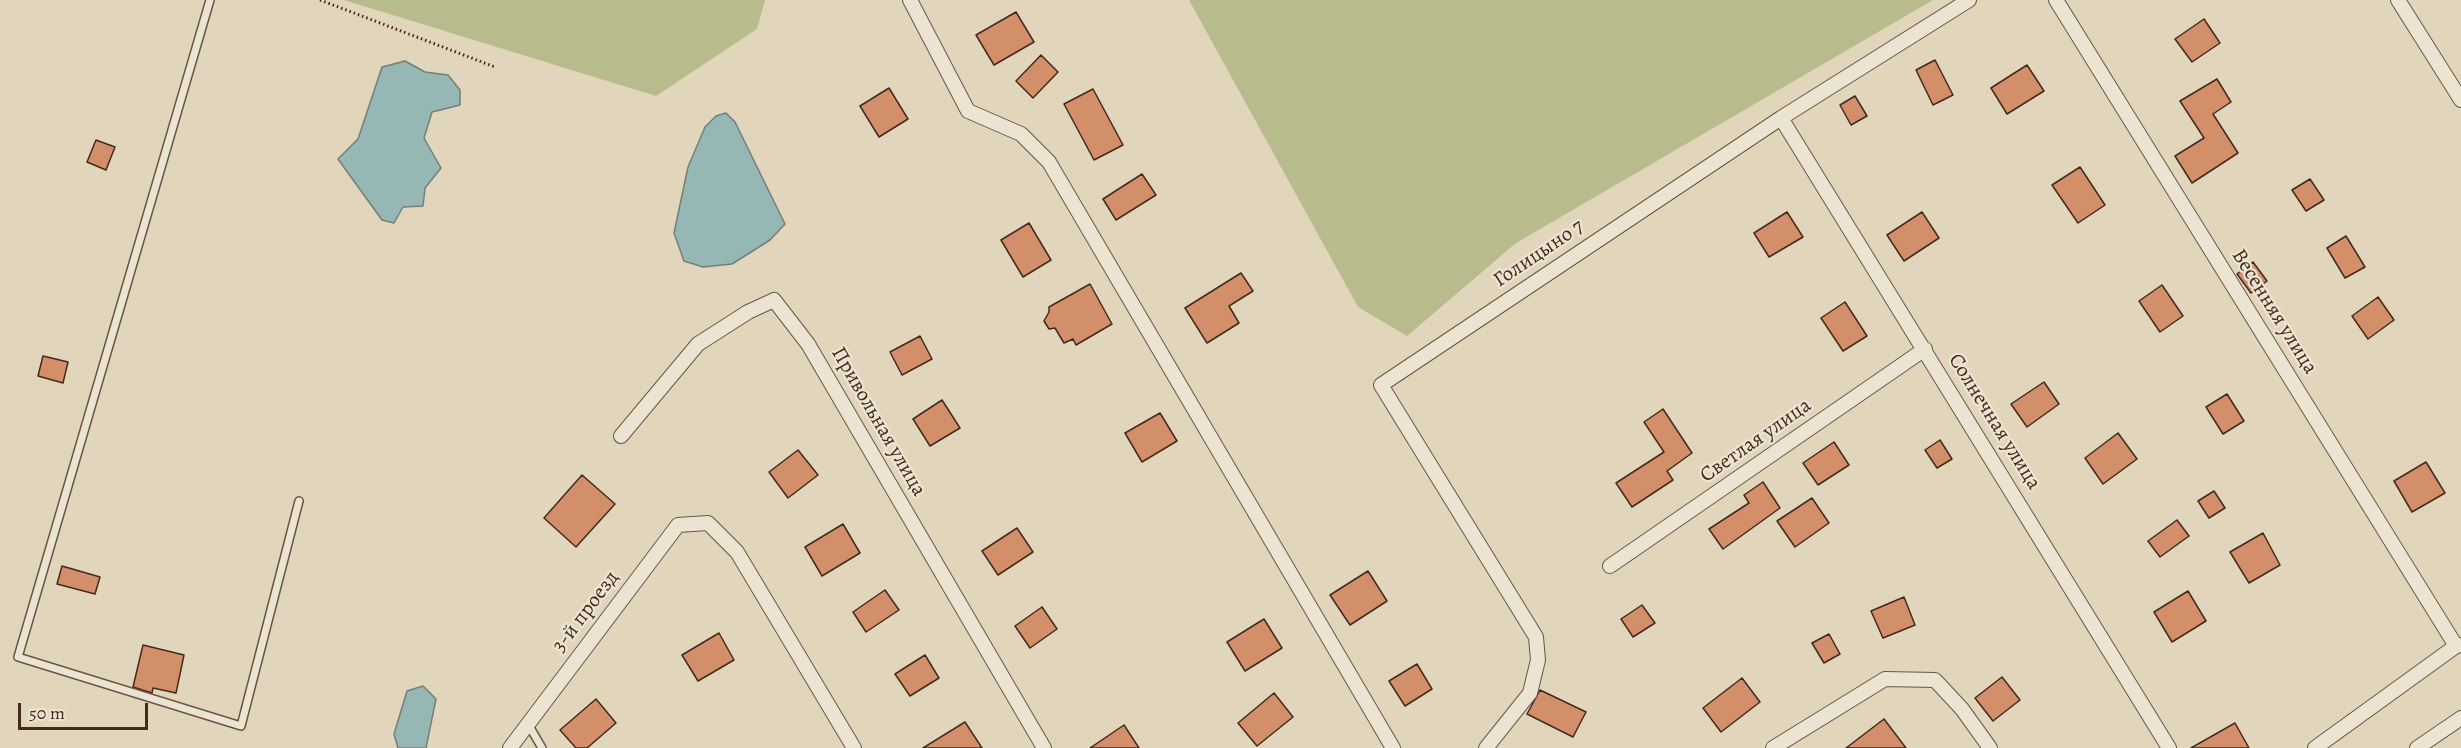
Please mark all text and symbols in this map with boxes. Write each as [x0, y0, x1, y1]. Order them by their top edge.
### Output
street label: Голицыно 7 [1489, 215, 1589, 293]
street label: Весенняя улица [2225, 245, 2323, 379]
street label: Привольная улица [825, 343, 931, 501]
street label: Солнечная улица [1942, 349, 2046, 495]
street label: Светлая улица [1696, 394, 1816, 488]
street label: 3-й проезд [547, 566, 625, 658]
scale bar [21, 691, 152, 729]
text: 50 m [29, 701, 65, 725]

